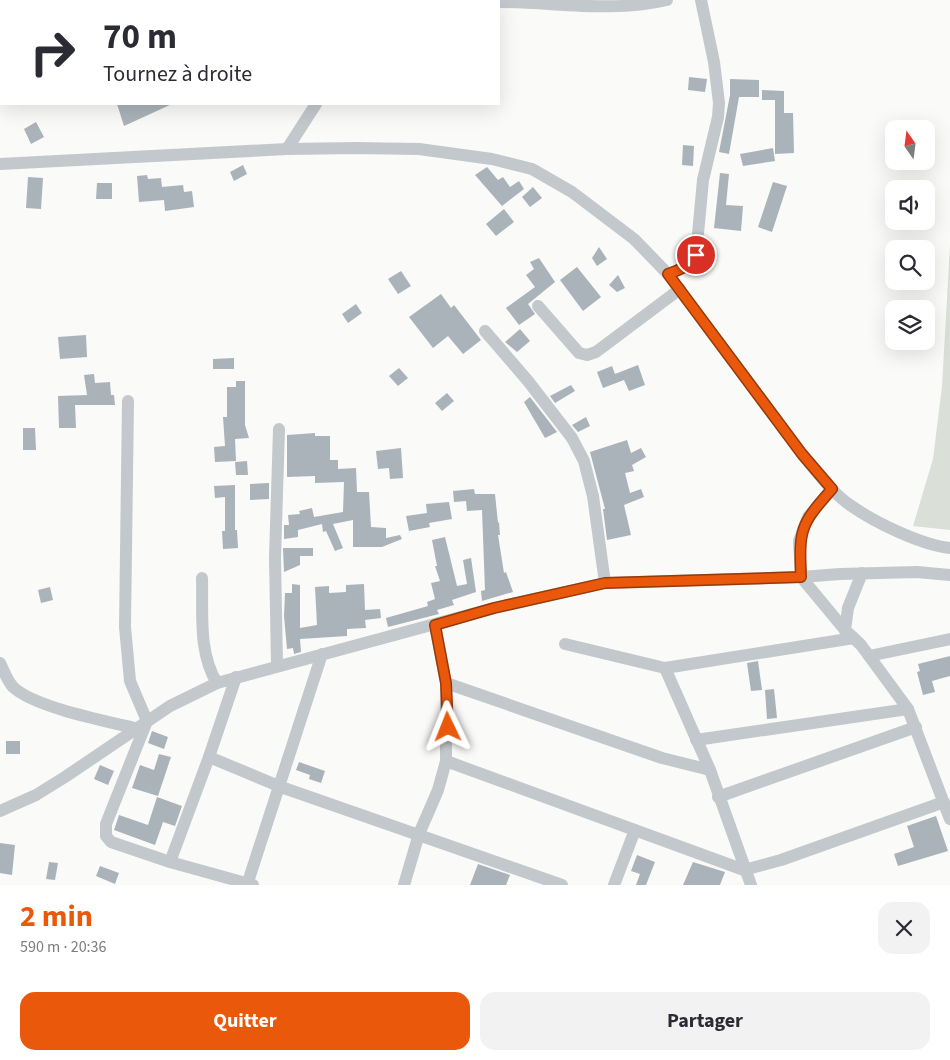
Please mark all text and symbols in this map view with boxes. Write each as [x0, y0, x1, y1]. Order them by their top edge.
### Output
text: 70 m [103, 12, 177, 62]
icon: right [20, 20, 85, 85]
text: Tournez à droite [103, 58, 252, 90]
north arrow [885, 120, 935, 170]
map controls [885, 120, 935, 350]
button: sound [885, 180, 935, 230]
pin [675, 234, 717, 276]
button: search [885, 240, 935, 290]
icon: arrive [682, 241, 710, 269]
button: layers [885, 300, 935, 350]
position arrow [421, 700, 473, 752]
text: 2 min [20, 895, 93, 938]
button: close [878, 902, 930, 954]
text: 590 m · 20:36 [20, 936, 107, 958]
button: Quitter [20, 992, 470, 1050]
button: Partager [480, 992, 930, 1050]

